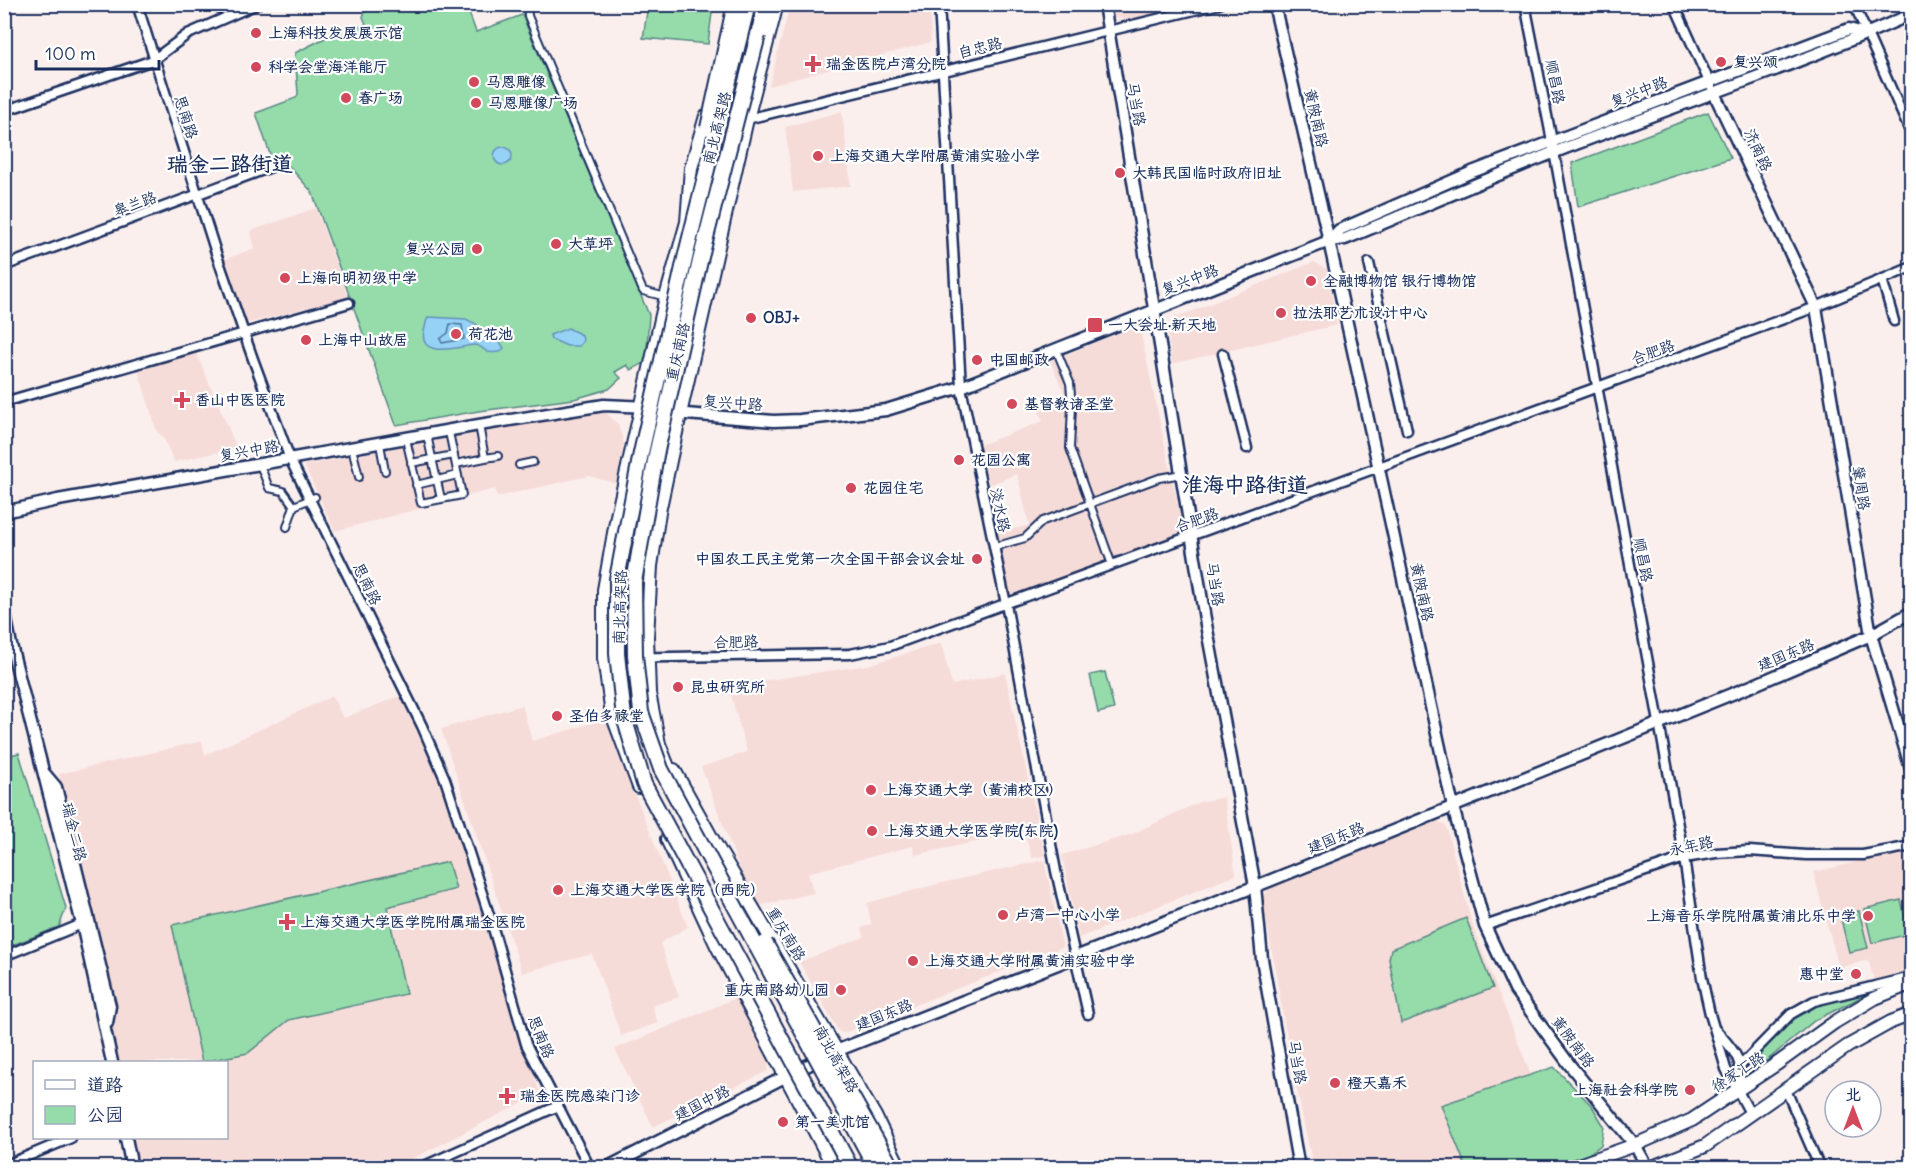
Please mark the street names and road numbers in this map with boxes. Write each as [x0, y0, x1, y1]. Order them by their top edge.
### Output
street label: 自忠路 [956, 33, 1004, 62]
street label: 顺昌路 [1542, 58, 1569, 106]
street label: 复兴中路 [1607, 72, 1670, 111]
street label: 马当路 [1123, 80, 1150, 128]
street label: 黄陂南路 [1300, 87, 1332, 149]
street label: 南北高架路 [698, 89, 735, 167]
street label: 思南路 [170, 93, 202, 141]
street label: 济南路 [1740, 125, 1777, 174]
street label: 皋兰路 [110, 187, 159, 220]
street label: 复兴中路 [1158, 260, 1221, 299]
street label: 重庆南路 [662, 321, 694, 383]
street label: 合肥路 [1628, 335, 1677, 368]
street label: 复兴中路 [702, 391, 764, 414]
street label: 复兴中路 [218, 436, 280, 465]
street label: 肇周路 [1849, 464, 1874, 512]
street label: 淡水路 [987, 486, 1014, 534]
street label: 合肥路 [1172, 503, 1221, 536]
street label: 顺昌路 [1630, 536, 1657, 584]
street label: 思南路 [349, 559, 386, 608]
street label: 马当路 [1203, 560, 1228, 608]
street label: 黄陂南路 [1407, 561, 1438, 623]
street label: 南北高架路 [609, 569, 630, 645]
street label: 合肥路 [713, 632, 759, 651]
street label: 建国东路 [1754, 634, 1817, 675]
street label: 瑞金二路 [58, 800, 91, 863]
street label: 建国东路 [1304, 817, 1367, 858]
street label: 永年路 [1667, 832, 1715, 859]
street label: 重庆南路 [763, 903, 810, 964]
street label: 建国东路 [852, 994, 915, 1035]
street label: 思南路 [524, 1012, 559, 1061]
street label: 黄陂南路 [1548, 1012, 1599, 1071]
street label: 南北高架路 [810, 1021, 863, 1096]
street label: 马当路 [1284, 1038, 1311, 1086]
street label: 徐家汇路 [1707, 1047, 1768, 1096]
street label: 建国中路 [671, 1080, 733, 1125]

